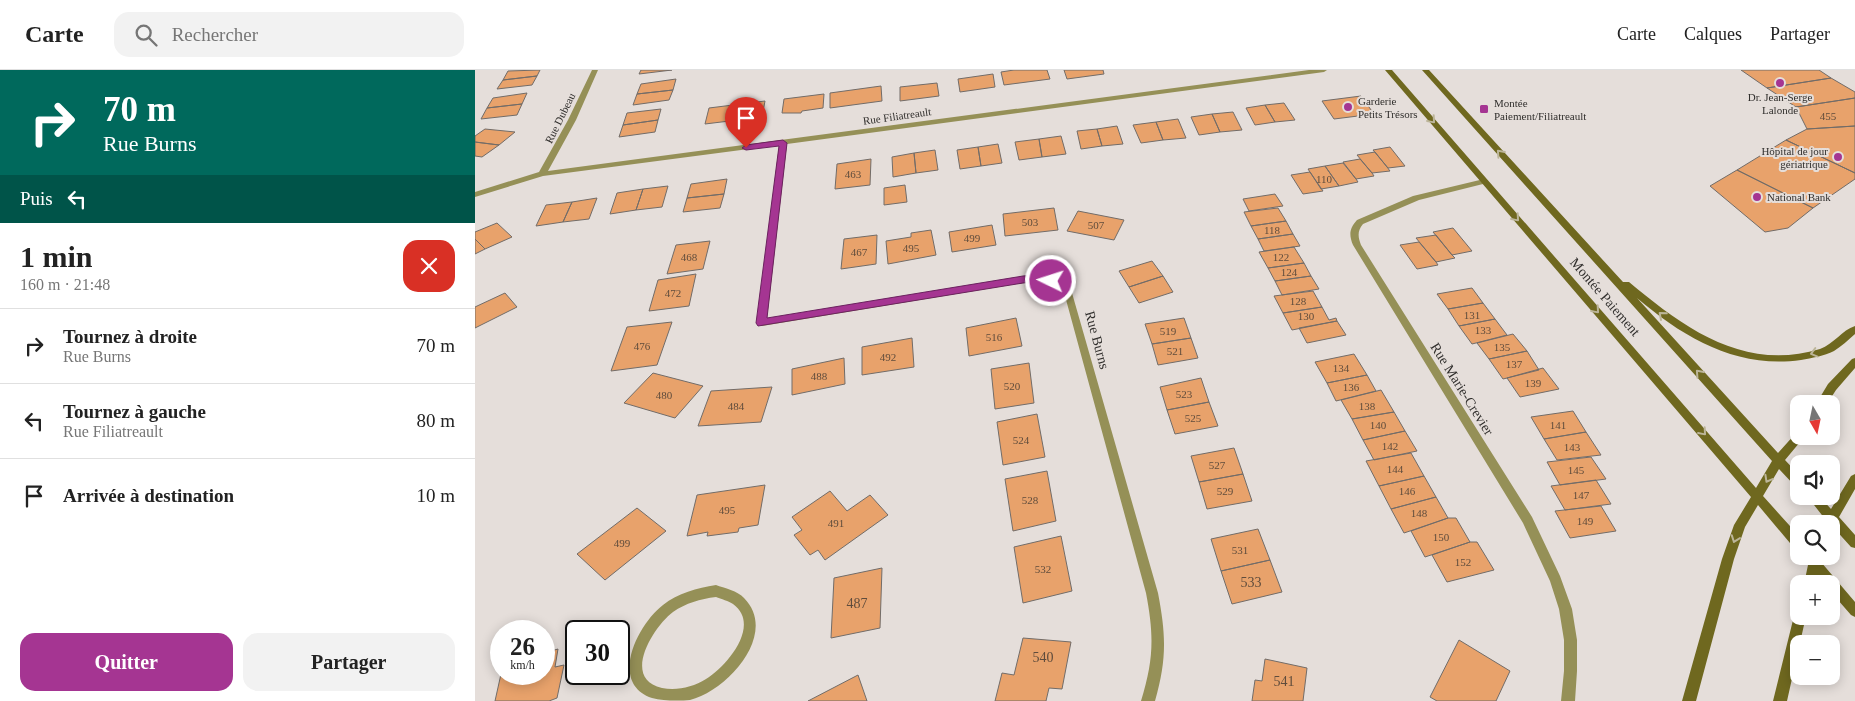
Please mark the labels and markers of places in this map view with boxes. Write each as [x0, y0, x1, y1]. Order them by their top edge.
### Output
marker: Dr. Jean-Serge Lalonde [1774, 77, 1786, 89]
place label: Dr. Jean-Serge Lalonde [1748, 91, 1812, 116]
place label: Garderie Petits Trésors [1358, 95, 1418, 120]
pin [725, 97, 767, 148]
place label: Montée Paiement/Filiatreault [1494, 97, 1586, 122]
marker: Garderie Petits Trésors [1342, 101, 1354, 113]
marker: Montée Paiement/Filiatreault [1478, 103, 1490, 115]
place label: Hôpital de jour gériatrique [1761, 145, 1828, 170]
marker: Hôpital de jour gériatrique [1832, 151, 1844, 163]
marker: National Bank [1751, 191, 1763, 203]
place label: National Bank [1767, 191, 1831, 203]

